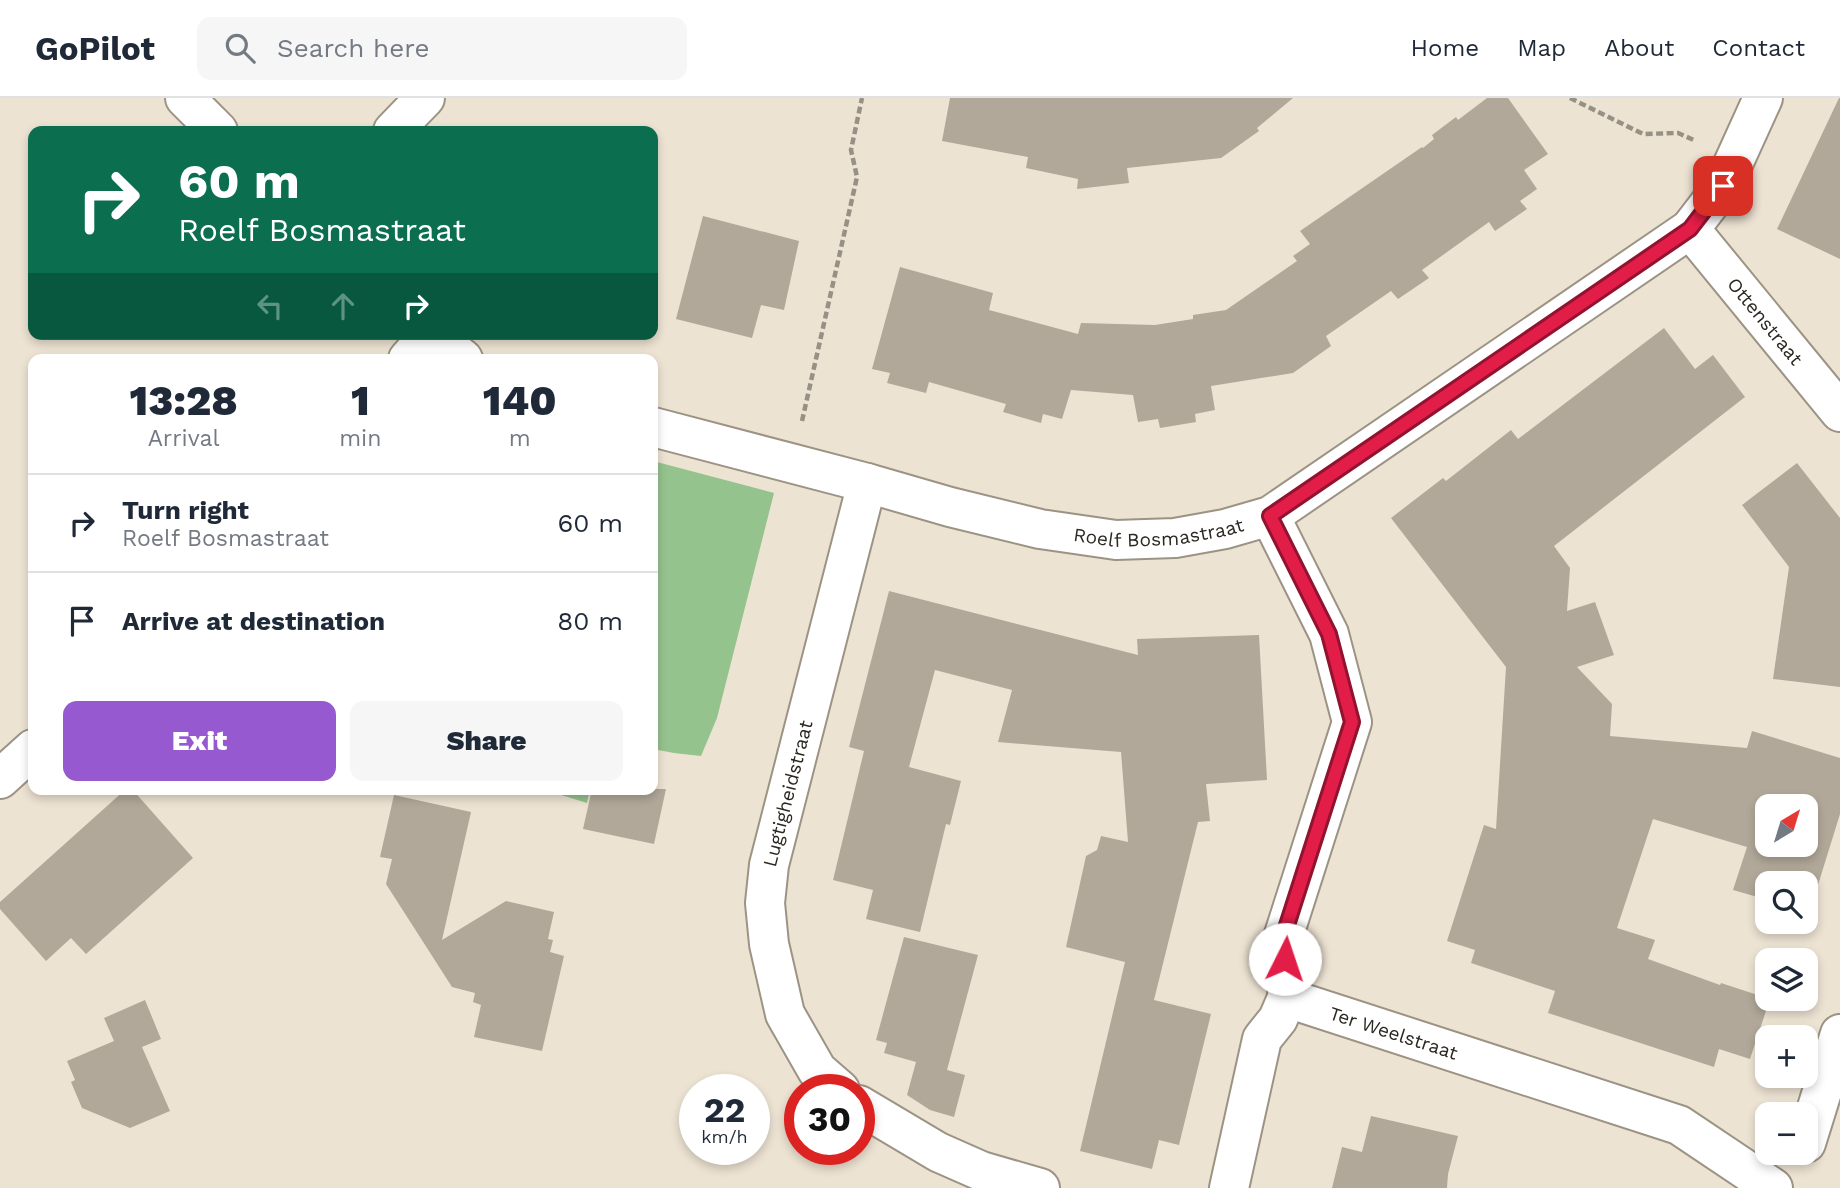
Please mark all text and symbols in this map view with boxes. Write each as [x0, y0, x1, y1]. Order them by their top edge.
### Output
search box [197, 17, 687, 80]
text: GoPilot [35, 29, 155, 68]
icon: search [221, 29, 259, 67]
text: Search here [277, 33, 429, 63]
text: Home [1411, 34, 1479, 62]
text: Map [1517, 34, 1566, 62]
text: About [1604, 34, 1674, 62]
text: Contact [1712, 34, 1805, 62]
text: 60 m [178, 152, 300, 210]
icon: right [63, 154, 154, 245]
pin [1693, 156, 1753, 216]
icon: arrive [1704, 167, 1742, 205]
text: Roelf Bosmastraat [178, 211, 466, 249]
street label: Ottenstraat [1722, 273, 1808, 370]
icon: left [251, 287, 289, 325]
icon: ahead [324, 287, 362, 325]
icon: right [397, 287, 435, 325]
text: 13:28 [129, 376, 238, 425]
text: 1 [351, 376, 370, 425]
text: 140 [483, 376, 557, 425]
text: Arrival [148, 425, 219, 452]
text: min [339, 425, 381, 452]
text: m [509, 425, 531, 452]
text: Turn right [122, 495, 249, 525]
icon: right [63, 504, 101, 542]
text: 60 m [557, 508, 623, 538]
street label: Roelf Bosmastraat [1072, 513, 1246, 552]
text: Roelf Bosmastraat [122, 525, 329, 552]
icon: arrive [63, 602, 101, 640]
text: Arrive at destination [122, 606, 385, 636]
text: 80 m [557, 606, 623, 636]
button: Exit [63, 701, 336, 781]
button: Share [350, 701, 623, 781]
street label: Lugtigheidstraat [758, 718, 818, 869]
north arrow [1755, 794, 1818, 858]
map controls [1755, 794, 1818, 1165]
button: search [1755, 871, 1818, 934]
position arrow [1248, 922, 1322, 996]
button: layers [1755, 948, 1818, 1011]
street label: Ter Weelstraat [1326, 1002, 1461, 1065]
button: + [1755, 1025, 1818, 1088]
speed limit sign: 30 [784, 1074, 875, 1165]
text: 22 [704, 1089, 745, 1131]
button: − [1755, 1102, 1818, 1165]
text: km/h [701, 1126, 748, 1147]

